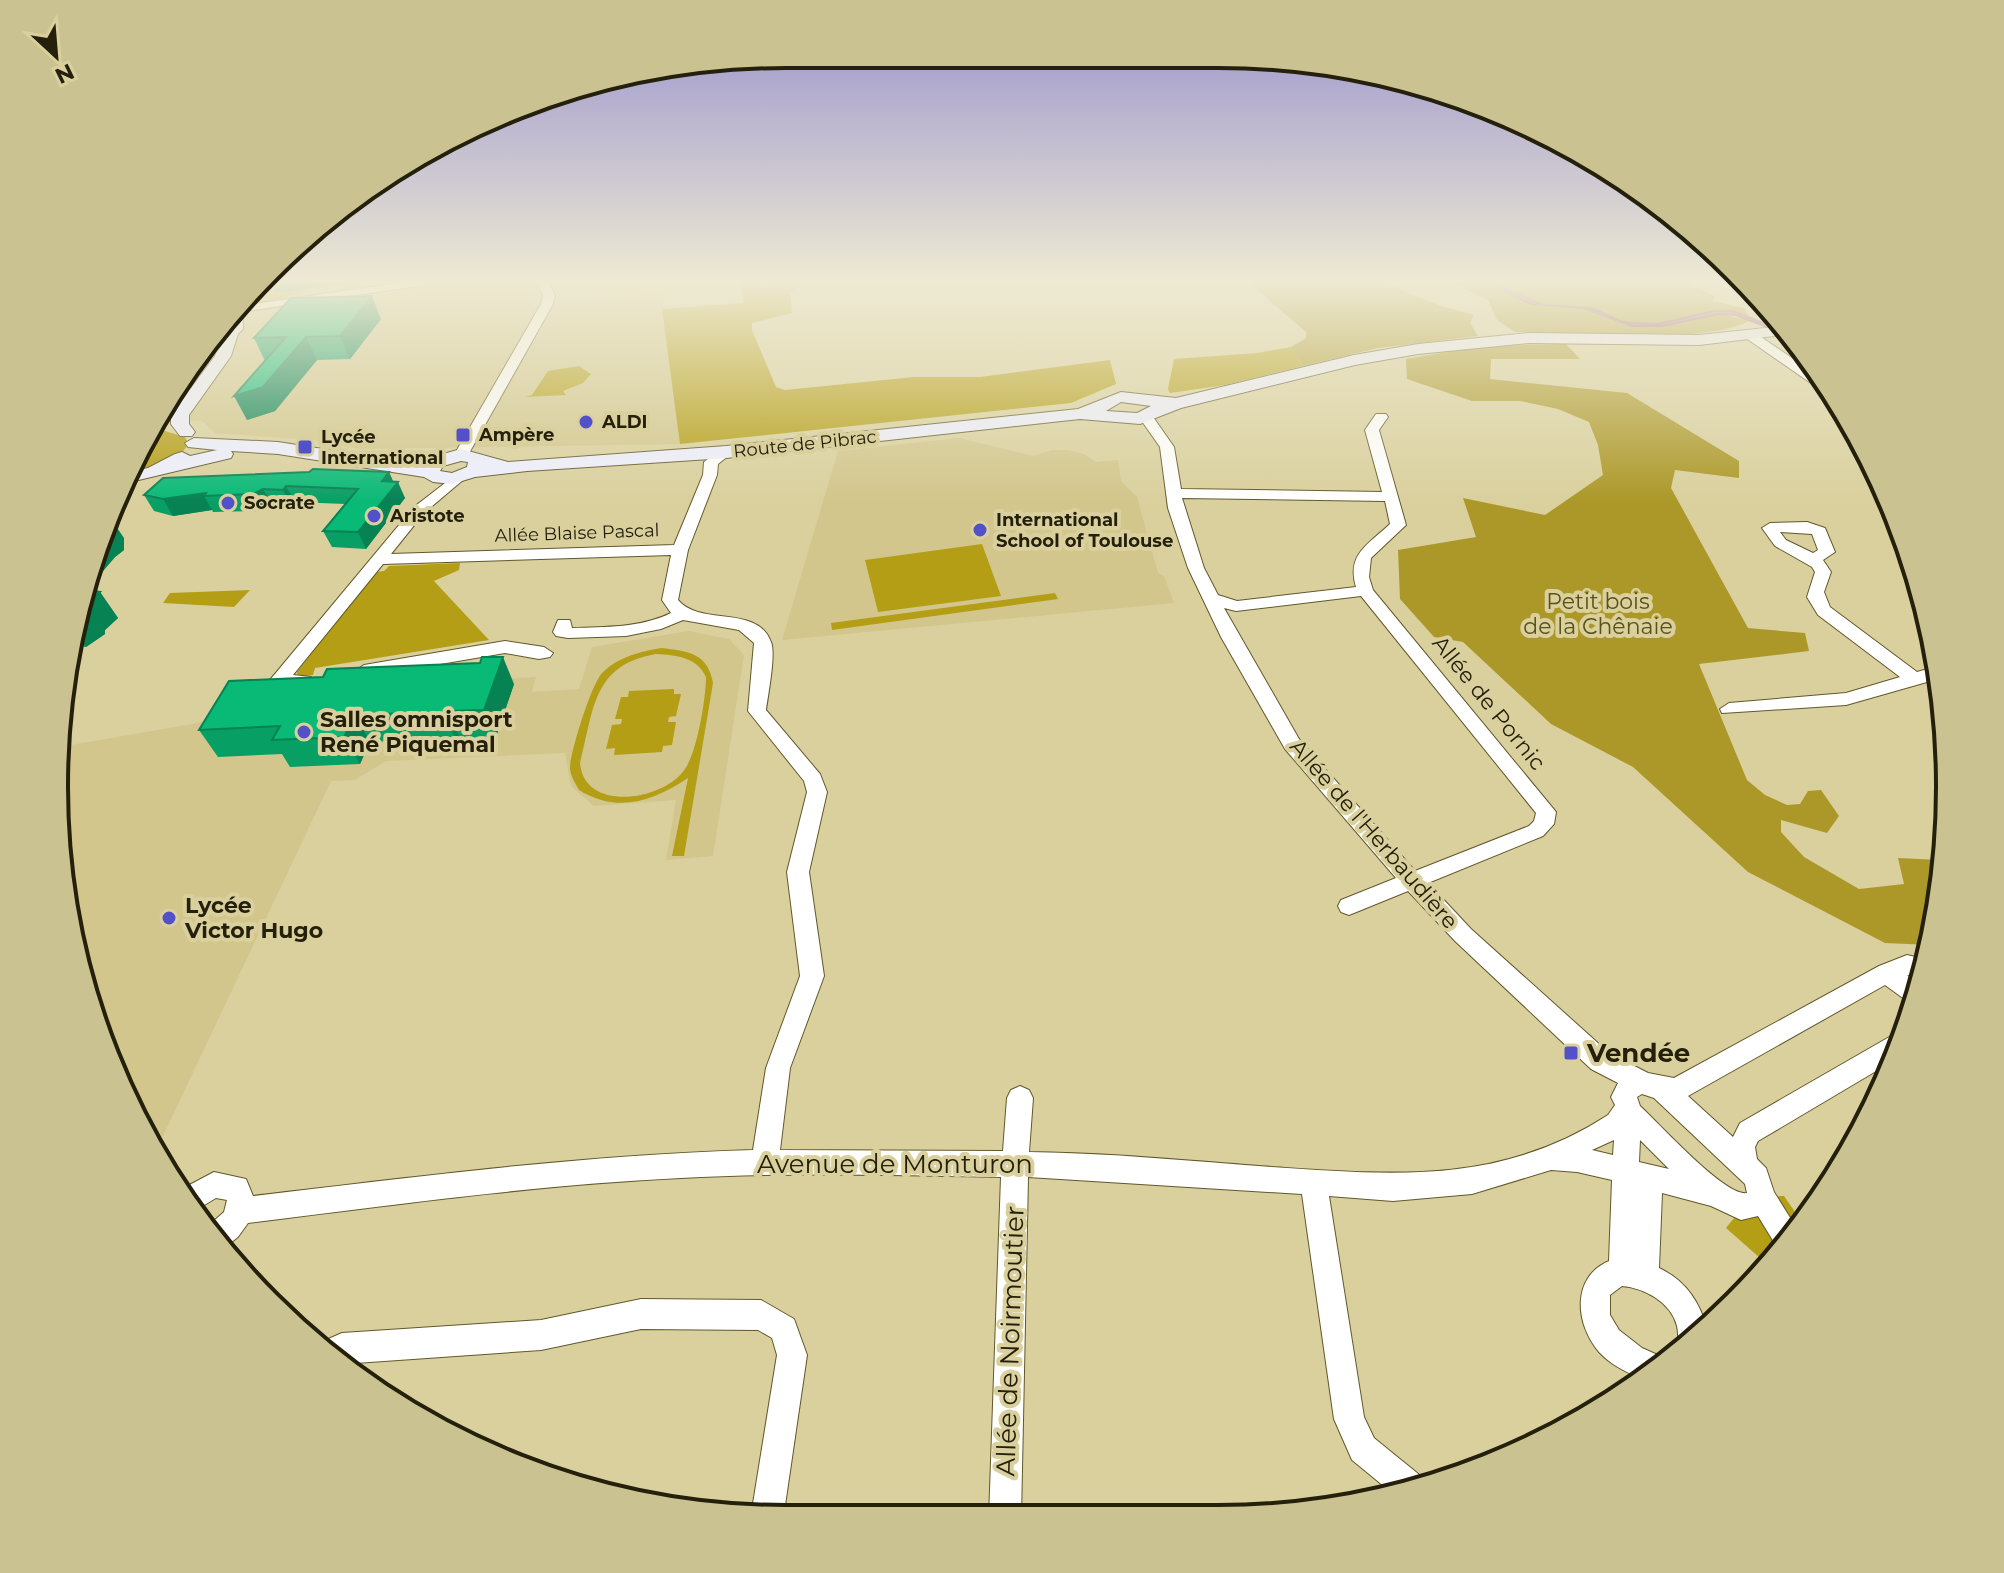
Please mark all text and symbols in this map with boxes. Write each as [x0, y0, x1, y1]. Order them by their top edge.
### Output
north arrow [16, 16, 96, 96]
text: N [51, 57, 78, 90]
place label: ALDI [601, 411, 647, 433]
marker: ALDI [577, 413, 595, 431]
place label: Ampère [478, 424, 554, 446]
place label: Lycée International [321, 426, 443, 469]
marker: Ampère [454, 426, 472, 444]
street label: Route de Pibrac [732, 426, 878, 462]
marker: Lycée International [296, 438, 314, 456]
place label: Socrate [244, 492, 315, 514]
marker: Socrate [219, 494, 237, 512]
place label: Aristote [389, 505, 465, 527]
marker: Aristote [365, 507, 383, 525]
place label: International School of Toulouse [996, 509, 1173, 552]
street label: Allée Blaise Pascal [494, 519, 660, 547]
marker: International School of Toulouse [971, 521, 989, 539]
park label: Petit bois de la Chênaie [1523, 588, 1673, 640]
street label: Allée de Pornic [1427, 630, 1551, 776]
place label: Salles omnisport René Piquemal [320, 706, 513, 758]
marker: Salles omnisport René Piquemal [295, 723, 313, 741]
street label: Allée de l'Herbaudière [1284, 734, 1464, 934]
place label: Lycée Victor Hugo [184, 892, 323, 944]
marker: Lycée Victor Hugo [160, 909, 178, 927]
place label: Vendée [1586, 1037, 1690, 1069]
marker: Vendée [1562, 1044, 1580, 1062]
street label: Avenue de Monturon [757, 1148, 1033, 1180]
street label: Allée de Noirmoutier [989, 1205, 1031, 1477]

